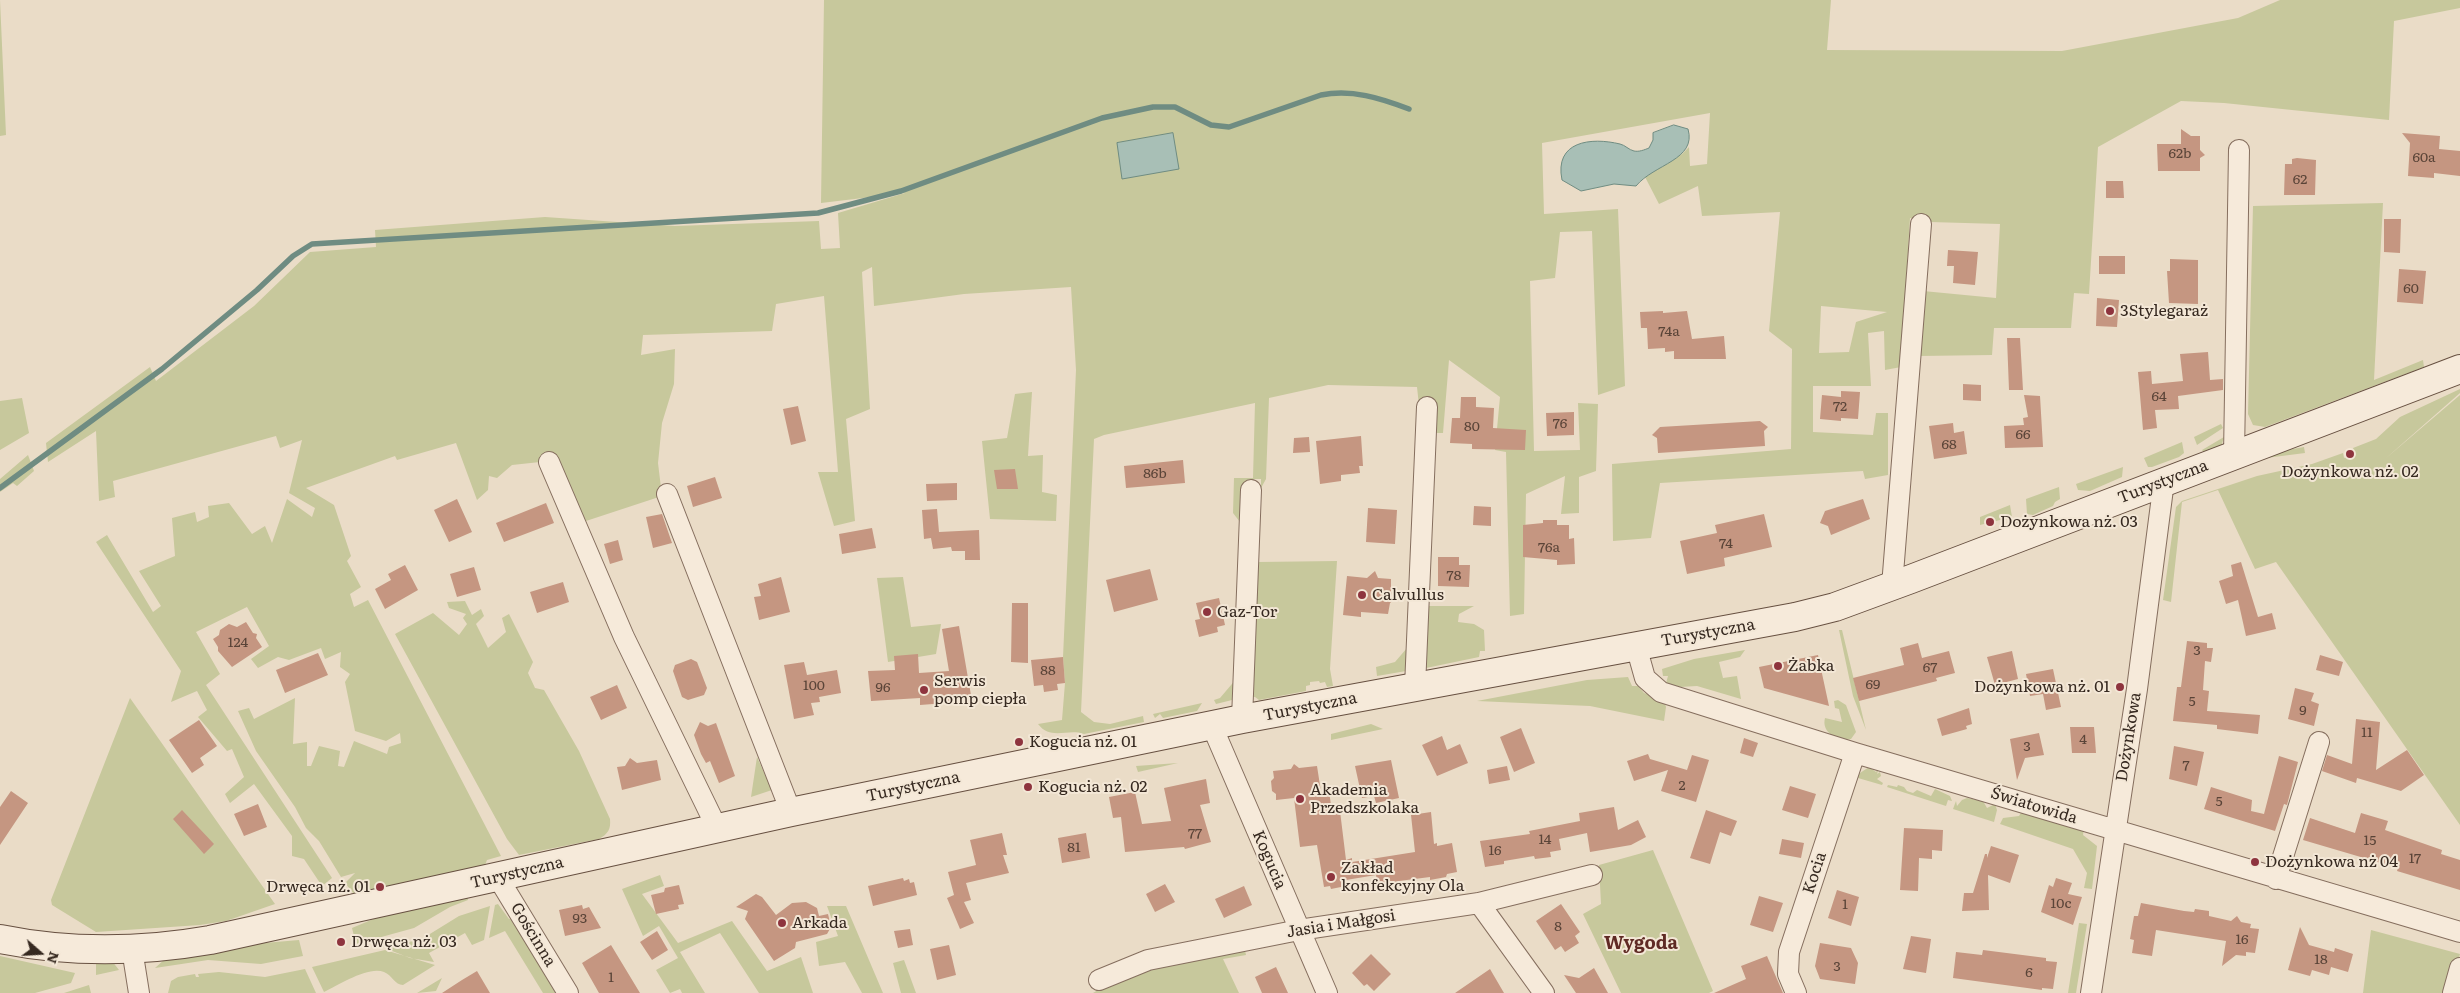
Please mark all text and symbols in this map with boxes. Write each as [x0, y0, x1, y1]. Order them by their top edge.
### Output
house number: 62b [2168, 146, 2192, 162]
house number: 60a [2412, 150, 2436, 166]
house number: 62 [2293, 172, 2307, 188]
house number: 60 [2403, 281, 2419, 297]
place label: 3Stylegaraż [2120, 301, 2208, 321]
marker: 3Stylegaraż [2104, 305, 2116, 317]
house number: 74a [1658, 324, 1680, 340]
house number: 64 [2151, 389, 2167, 405]
house number: 72 [1833, 399, 1847, 415]
house number: 76 [1553, 416, 1567, 432]
house number: 80 [1464, 419, 1480, 435]
house number: 66 [2015, 427, 2031, 443]
house number: 68 [1941, 437, 1957, 453]
marker: Dożynkowa nż. 02 [2344, 448, 2356, 460]
street label: Turystyczna [2115, 456, 2211, 508]
place label: Dożynkowa nż. 02 [2281, 462, 2419, 482]
house number: 86b [1143, 466, 1167, 482]
place label: Dożynkowa nż. 03 [2000, 512, 2138, 532]
marker: Dożynkowa nż. 03 [1984, 516, 1996, 528]
house number: 74 [1719, 536, 1733, 552]
house number: 76a [1538, 540, 1560, 556]
house number: 78 [1447, 568, 1461, 584]
place label: Calvullus [1372, 585, 1444, 605]
marker: Calvullus [1356, 589, 1368, 601]
place label: Gaz-Tor [1217, 602, 1277, 622]
marker: Gaz-Tor [1201, 606, 1213, 618]
street label: Turystyczna [1659, 615, 1757, 651]
house number: 124 [228, 635, 248, 651]
house number: 3 [2193, 643, 2201, 659]
place label: Żabka [1788, 656, 1834, 676]
marker: Żabka [1772, 660, 1784, 672]
house number: 67 [1923, 660, 1937, 676]
house number: 88 [1040, 663, 1056, 679]
place label: Serwis pomp ciepła [934, 671, 1027, 709]
house number: 69 [1866, 677, 1880, 693]
place label: Dożynkowa nż. 01 [1974, 677, 2110, 697]
house number: 100 [803, 678, 825, 694]
house number: 96 [876, 680, 890, 696]
marker: Dożynkowa nż. 01 [2114, 681, 2126, 693]
marker: Serwis pomp ciepła [918, 684, 930, 696]
street label: Turystyczna [1261, 688, 1359, 726]
street label: Dożynkowa [2112, 691, 2146, 783]
house number: 5 [2188, 694, 2196, 710]
house number: 9 [2299, 703, 2307, 719]
house number: 11 [2361, 725, 2373, 741]
place label: Kogucia nż. 01 [1029, 732, 1137, 752]
house number: 4 [2079, 732, 2087, 748]
marker: Kogucia nż. 01 [1013, 736, 1025, 748]
house number: 3 [2023, 739, 2031, 755]
house number: 7 [2182, 758, 2190, 774]
street label: Turystyczna [864, 768, 962, 806]
place label: Kogucia nż. 02 [1038, 777, 1147, 797]
house number: 2 [1678, 778, 1686, 794]
place label: Akademia Przedszkolaka [1310, 780, 1419, 818]
marker: Kogucia nż. 02 [1022, 781, 1034, 793]
street label: Światowida [1988, 784, 2080, 828]
marker: Akademia Przedszkolaka [1294, 793, 1306, 805]
house number: 5 [2215, 794, 2223, 810]
house number: 77 [1188, 826, 1202, 842]
street label: Kogucia [1248, 828, 1290, 892]
house number: 14 [1539, 832, 1551, 848]
house number: 15 [2364, 833, 2376, 849]
house number: 81 [1067, 840, 1081, 856]
house number: 16 [1488, 843, 1502, 859]
street label: Kocia [1799, 850, 1831, 896]
house number: 17 [2409, 851, 2421, 867]
place label: Dożynkowa nż 04 [2265, 852, 2398, 872]
street label: Turystyczna [468, 853, 566, 893]
marker: Dożynkowa nż 04 [2249, 856, 2261, 868]
place label: Zakład konfekcyjny Ola [1341, 858, 1464, 896]
marker: Zakład konfekcyjny Ola [1325, 871, 1337, 883]
place label: Drwęca nż. 01 [266, 877, 370, 897]
marker: Drwęca nż. 01 [374, 881, 386, 893]
house number: 10c [2051, 896, 2071, 912]
house number: 1 [1842, 897, 1848, 913]
street label: Gościnna [506, 899, 560, 971]
street label: Jasia i Małgosi [1285, 906, 1397, 942]
house number: 93 [573, 911, 587, 927]
place label: Arkada [792, 913, 847, 933]
marker: Arkada [776, 917, 788, 929]
house number: 8 [1554, 919, 1562, 935]
north arrow [15, 928, 65, 978]
place label: Drwęca nż. 03 [351, 932, 457, 952]
house number: 16 [2235, 932, 2249, 948]
district label: Wygoda [1604, 933, 1678, 955]
marker: Drwęca nż. 03 [335, 936, 347, 948]
text: N [43, 949, 66, 967]
house number: 18 [2314, 952, 2328, 968]
house number: 3 [1833, 959, 1841, 975]
house number: 6 [2025, 965, 2033, 981]
house number: 1 [608, 970, 614, 986]

